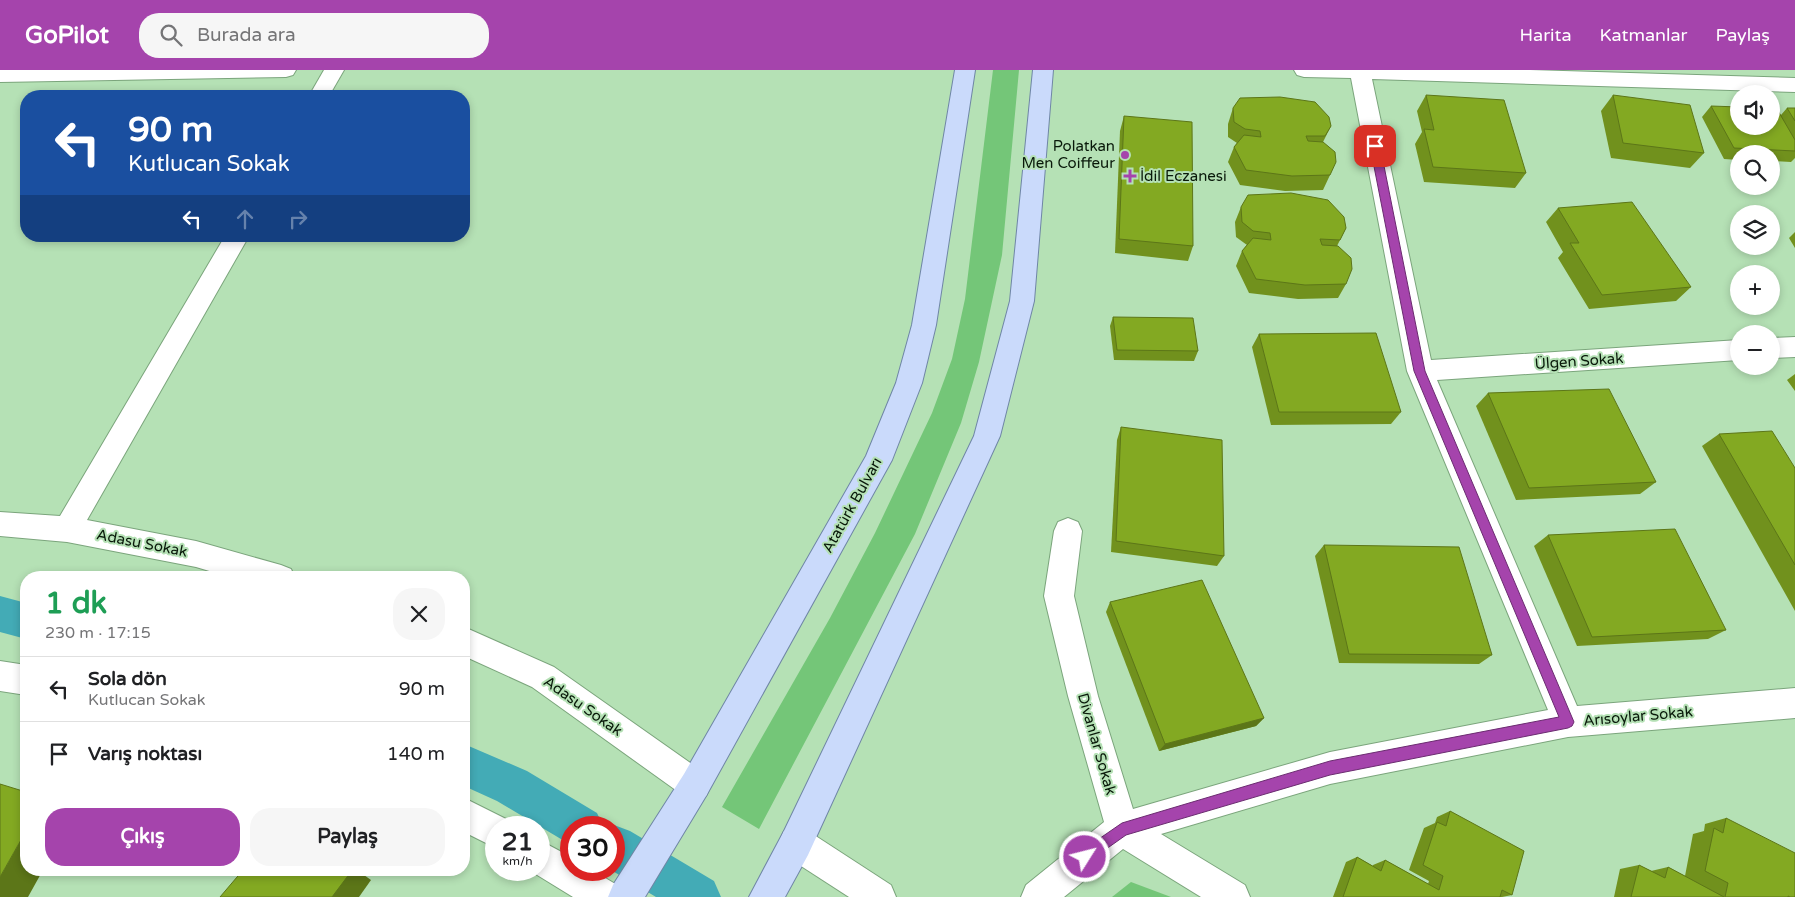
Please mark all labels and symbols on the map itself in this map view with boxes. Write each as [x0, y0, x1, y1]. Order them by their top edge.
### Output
pin [1354, 125, 1396, 167]
place label: Polatkan Men Coiffeur [1022, 137, 1115, 172]
marker: Polatkan Men Coiffeur [1119, 149, 1131, 161]
place label: İdil Eczanesi [1140, 167, 1227, 185]
marker: İdil Eczanesi [1124, 170, 1136, 182]
street label: Ülgen Sokak [1534, 349, 1624, 373]
street label: Atatürk Bulvarı [818, 454, 886, 556]
street label: Adasu Sokak [95, 525, 189, 561]
street label: Adasu Sokak [540, 672, 626, 740]
street label: Divanlar Sokak [1074, 691, 1120, 797]
street label: Arısoylar Sokak [1583, 702, 1693, 730]
speed limit sign: 30 [560, 816, 625, 881]
position arrow [1058, 830, 1110, 882]

